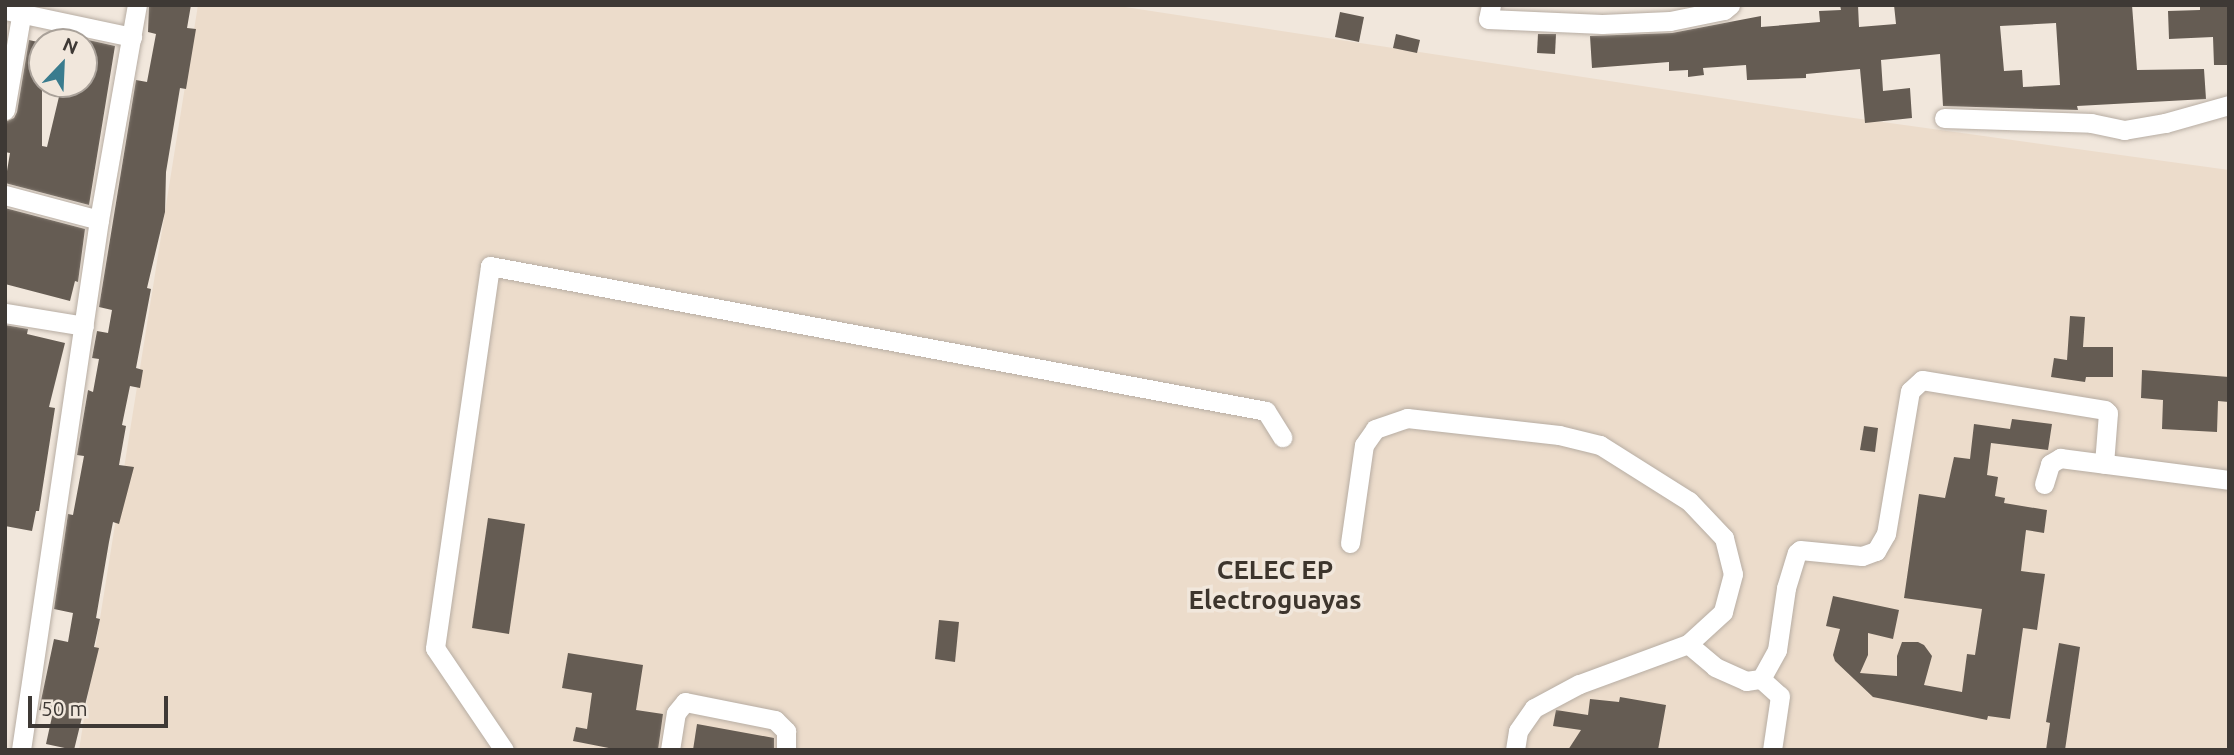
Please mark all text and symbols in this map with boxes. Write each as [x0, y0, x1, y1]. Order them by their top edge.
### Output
north arrow [28, 28, 98, 98]
text: N [60, 33, 81, 58]
district label: CELEC EP Electroguayas [1189, 554, 1361, 616]
scale bar [32, 682, 172, 726]
text: 50 m [41, 696, 88, 720]

